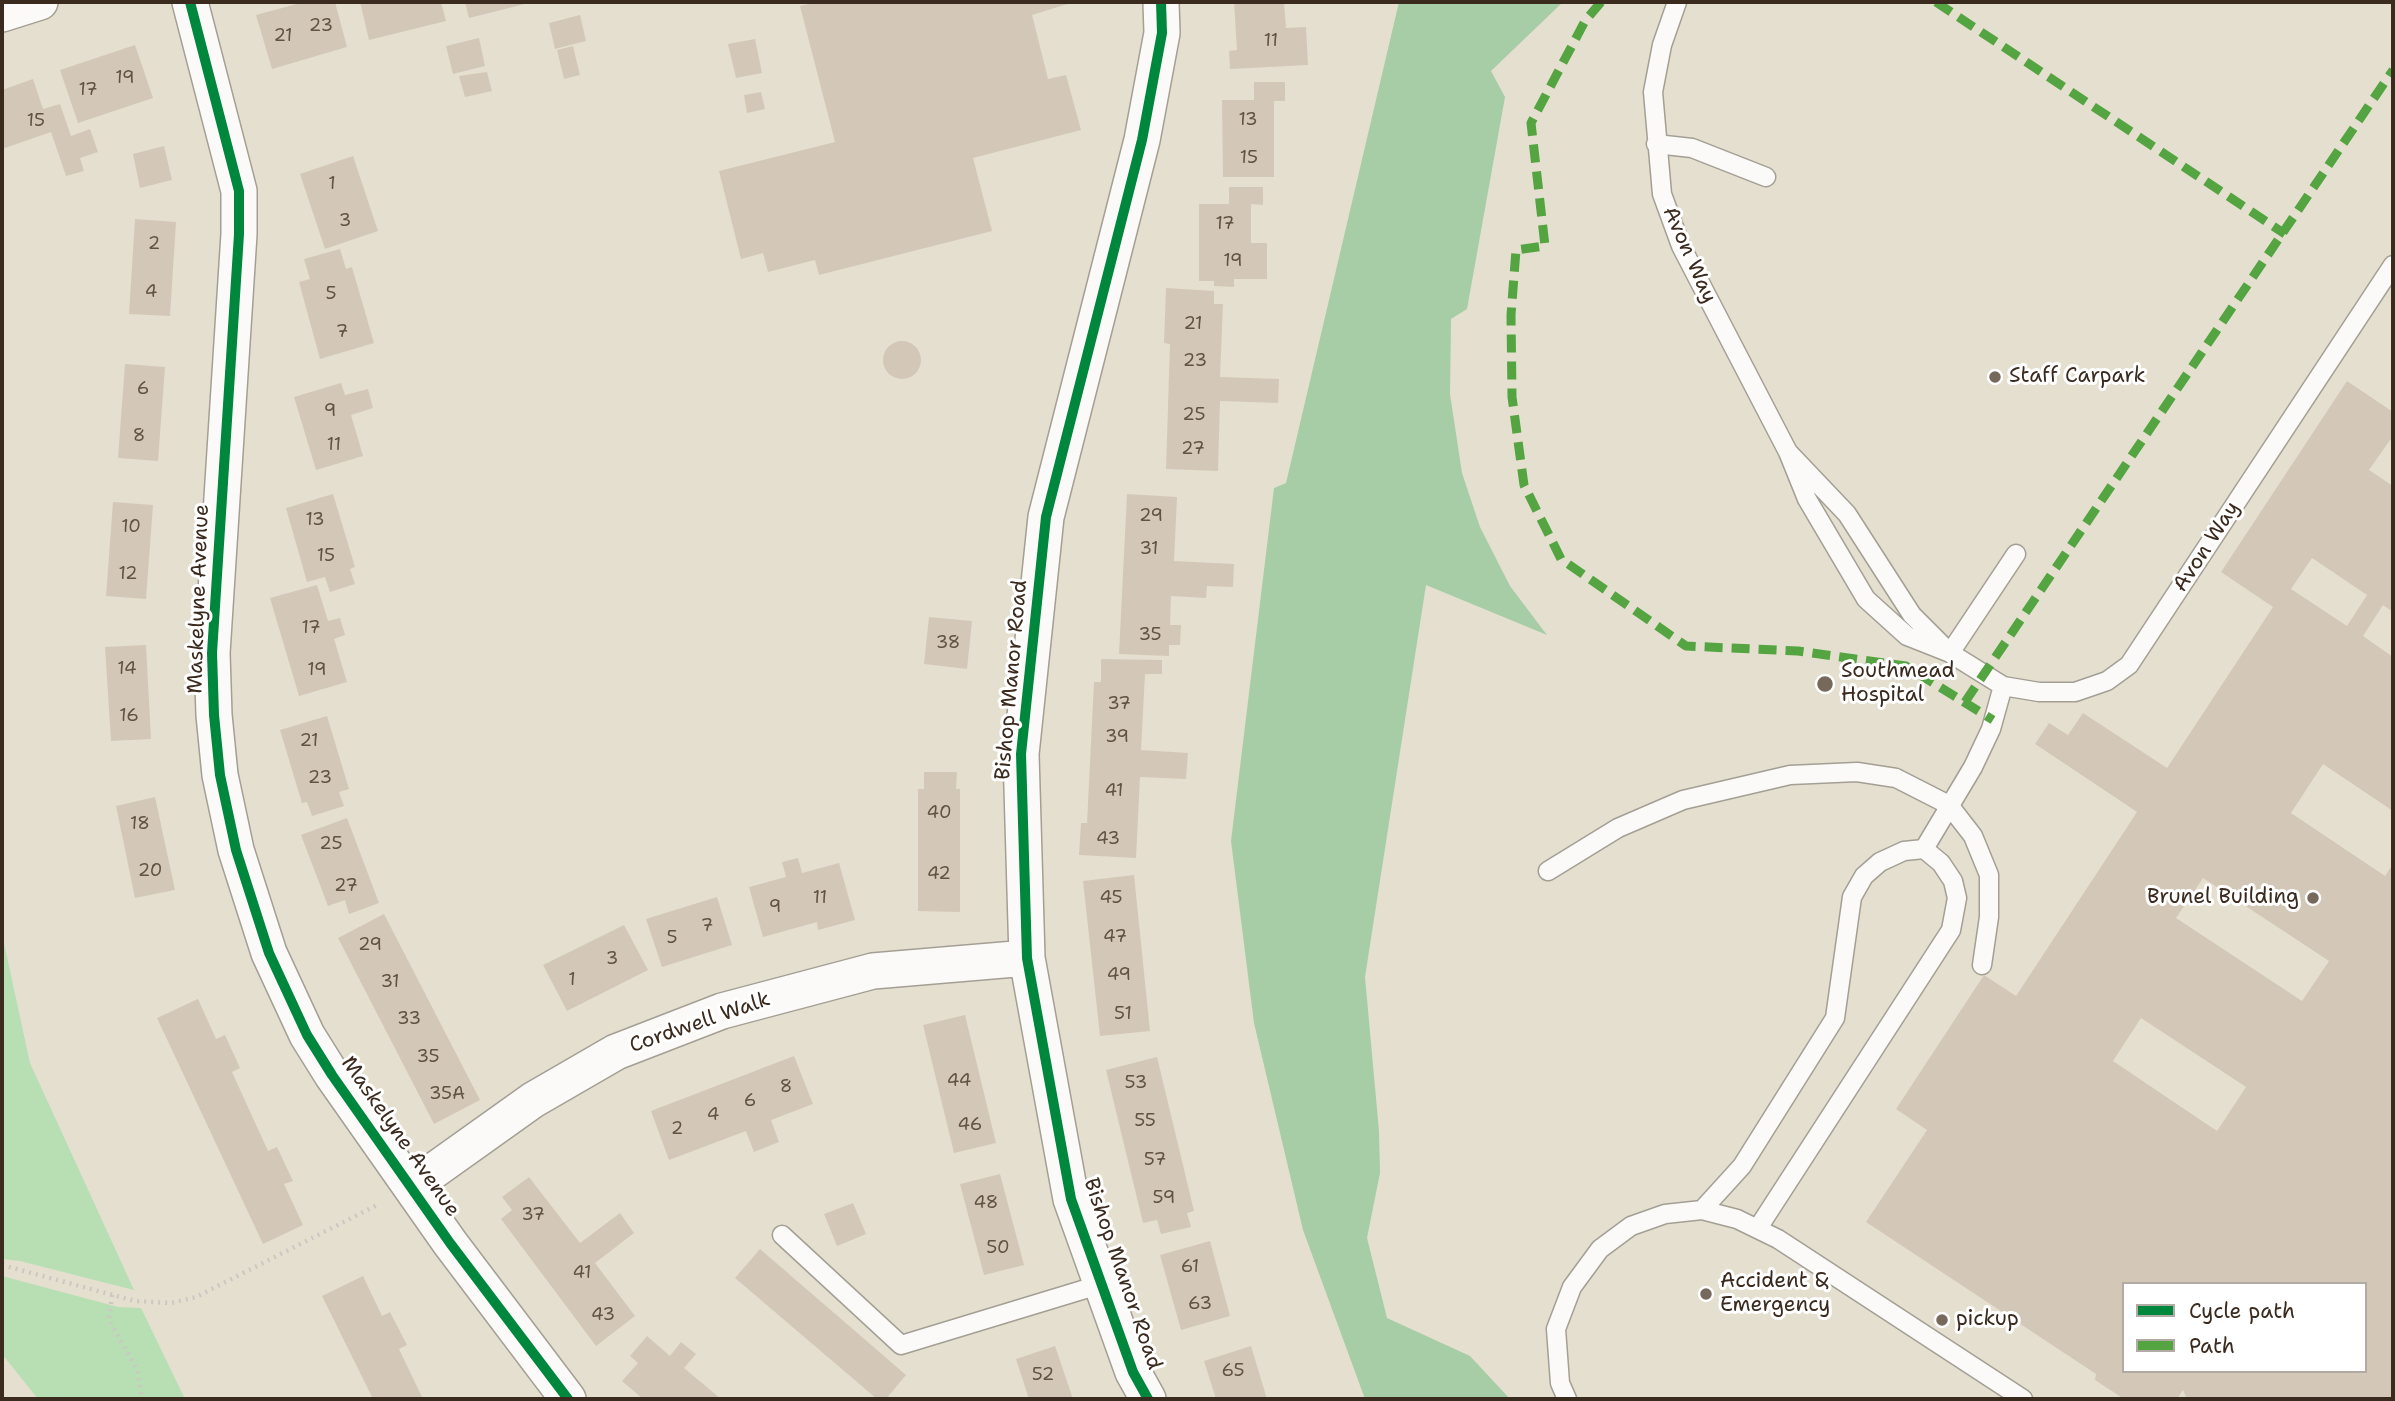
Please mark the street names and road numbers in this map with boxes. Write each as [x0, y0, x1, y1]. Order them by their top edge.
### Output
street label: Avon Way [1657, 203, 1721, 307]
street label: Avon Way [2168, 497, 2246, 597]
street label: Maskelyne Avenue [183, 504, 215, 694]
street label: Bishop Manor Road [991, 579, 1033, 781]
street label: Cordwell Walk [626, 987, 774, 1059]
street label: Maskelyne Avenue [335, 1052, 465, 1222]
street label: Bishop Manor Road [1077, 1175, 1167, 1373]

